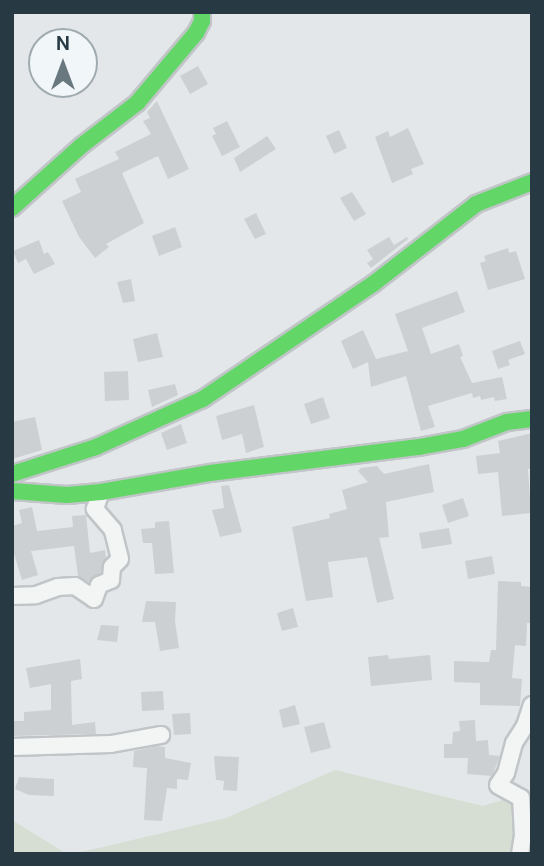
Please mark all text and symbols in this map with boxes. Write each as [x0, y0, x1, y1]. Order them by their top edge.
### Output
north arrow [28, 28, 98, 98]
text: N [56, 31, 70, 56]

